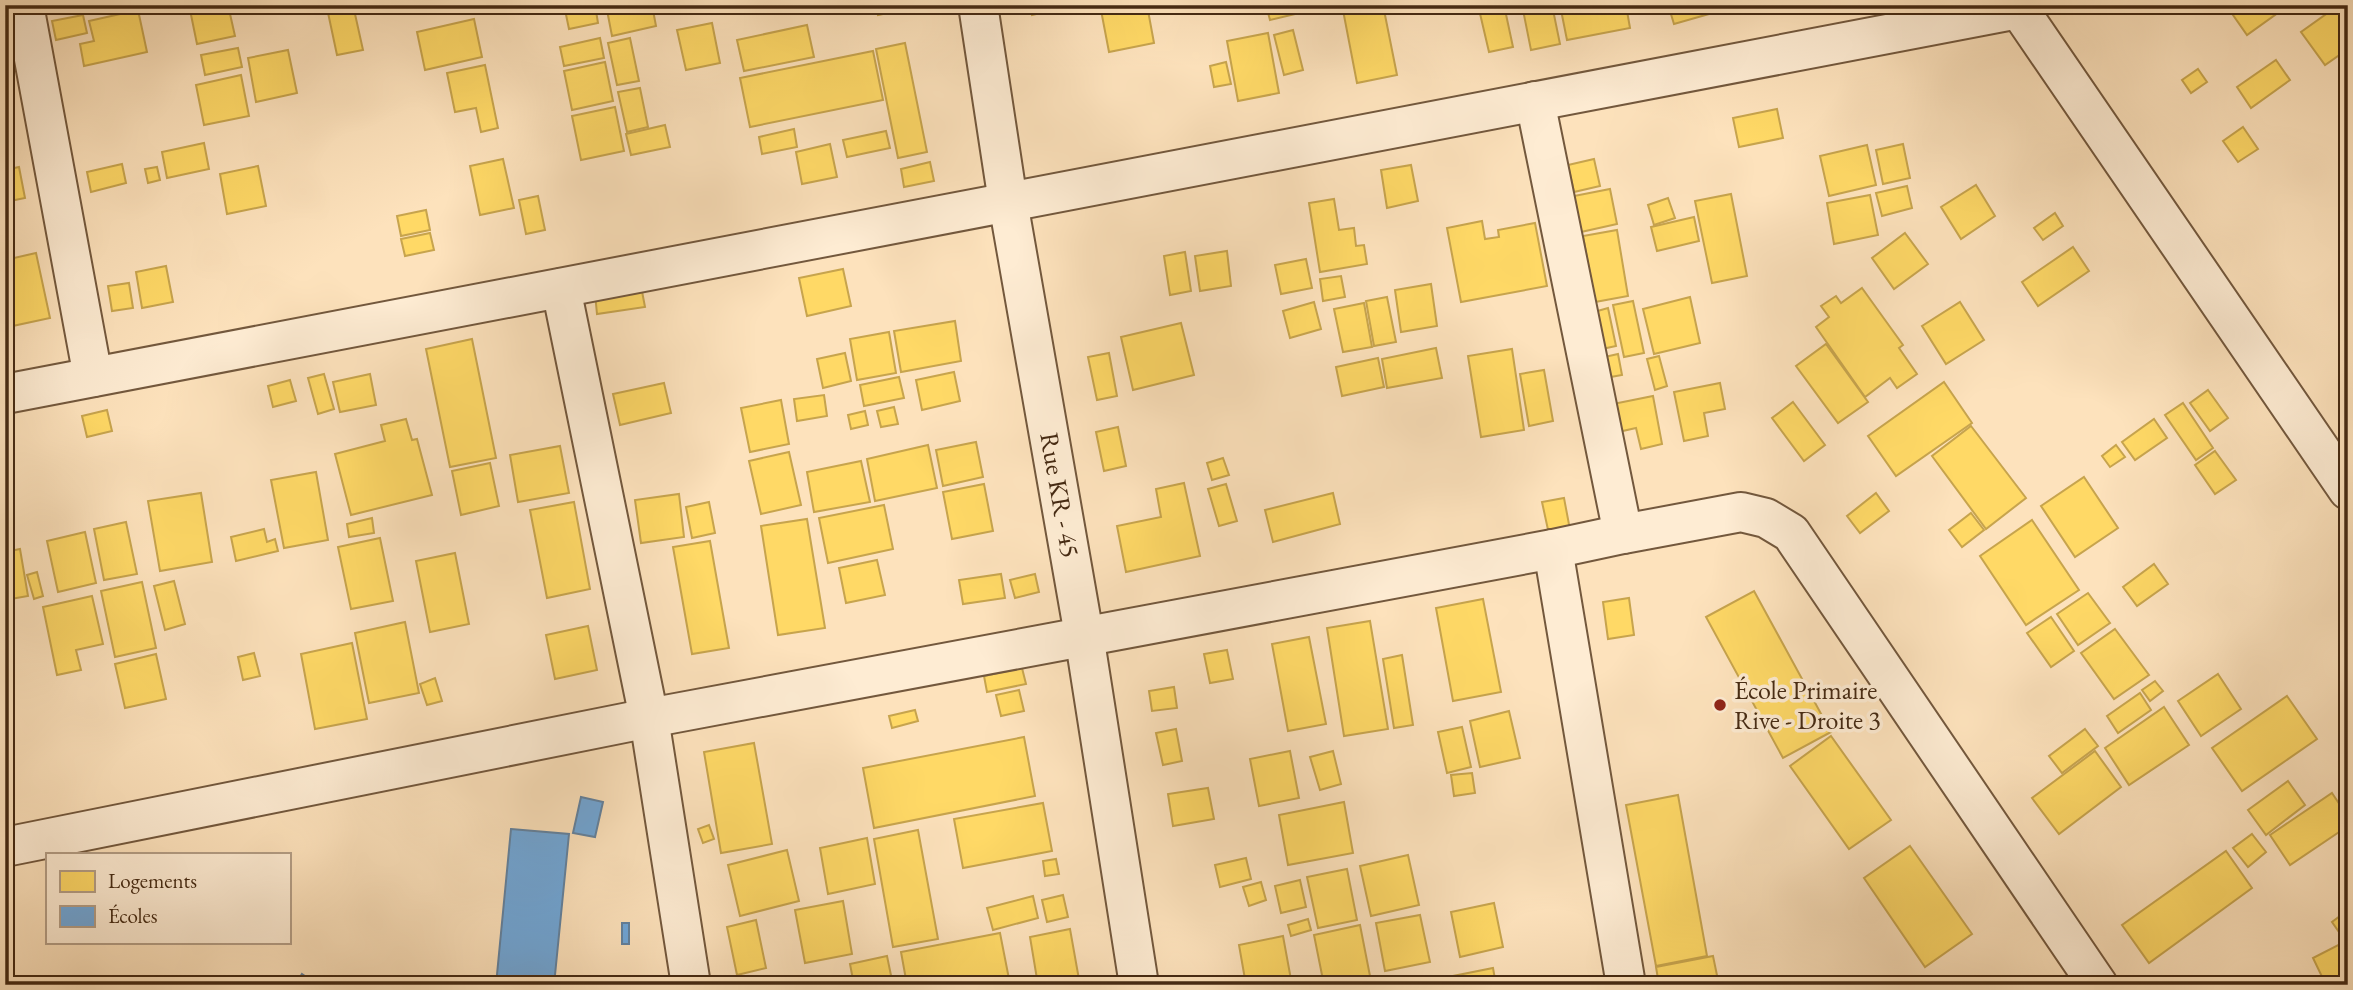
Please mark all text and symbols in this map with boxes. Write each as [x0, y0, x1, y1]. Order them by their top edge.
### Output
street label: Rue KR - 45 [1032, 430, 1088, 560]
place label: École Primaire Rive - Droite 3 [1734, 673, 1881, 737]
marker: École Primaire Rive - Droite 3 [1712, 697, 1728, 713]
legend [46, 853, 290, 944]
text: Logements [108, 867, 197, 894]
text: Écoles [108, 902, 158, 929]

